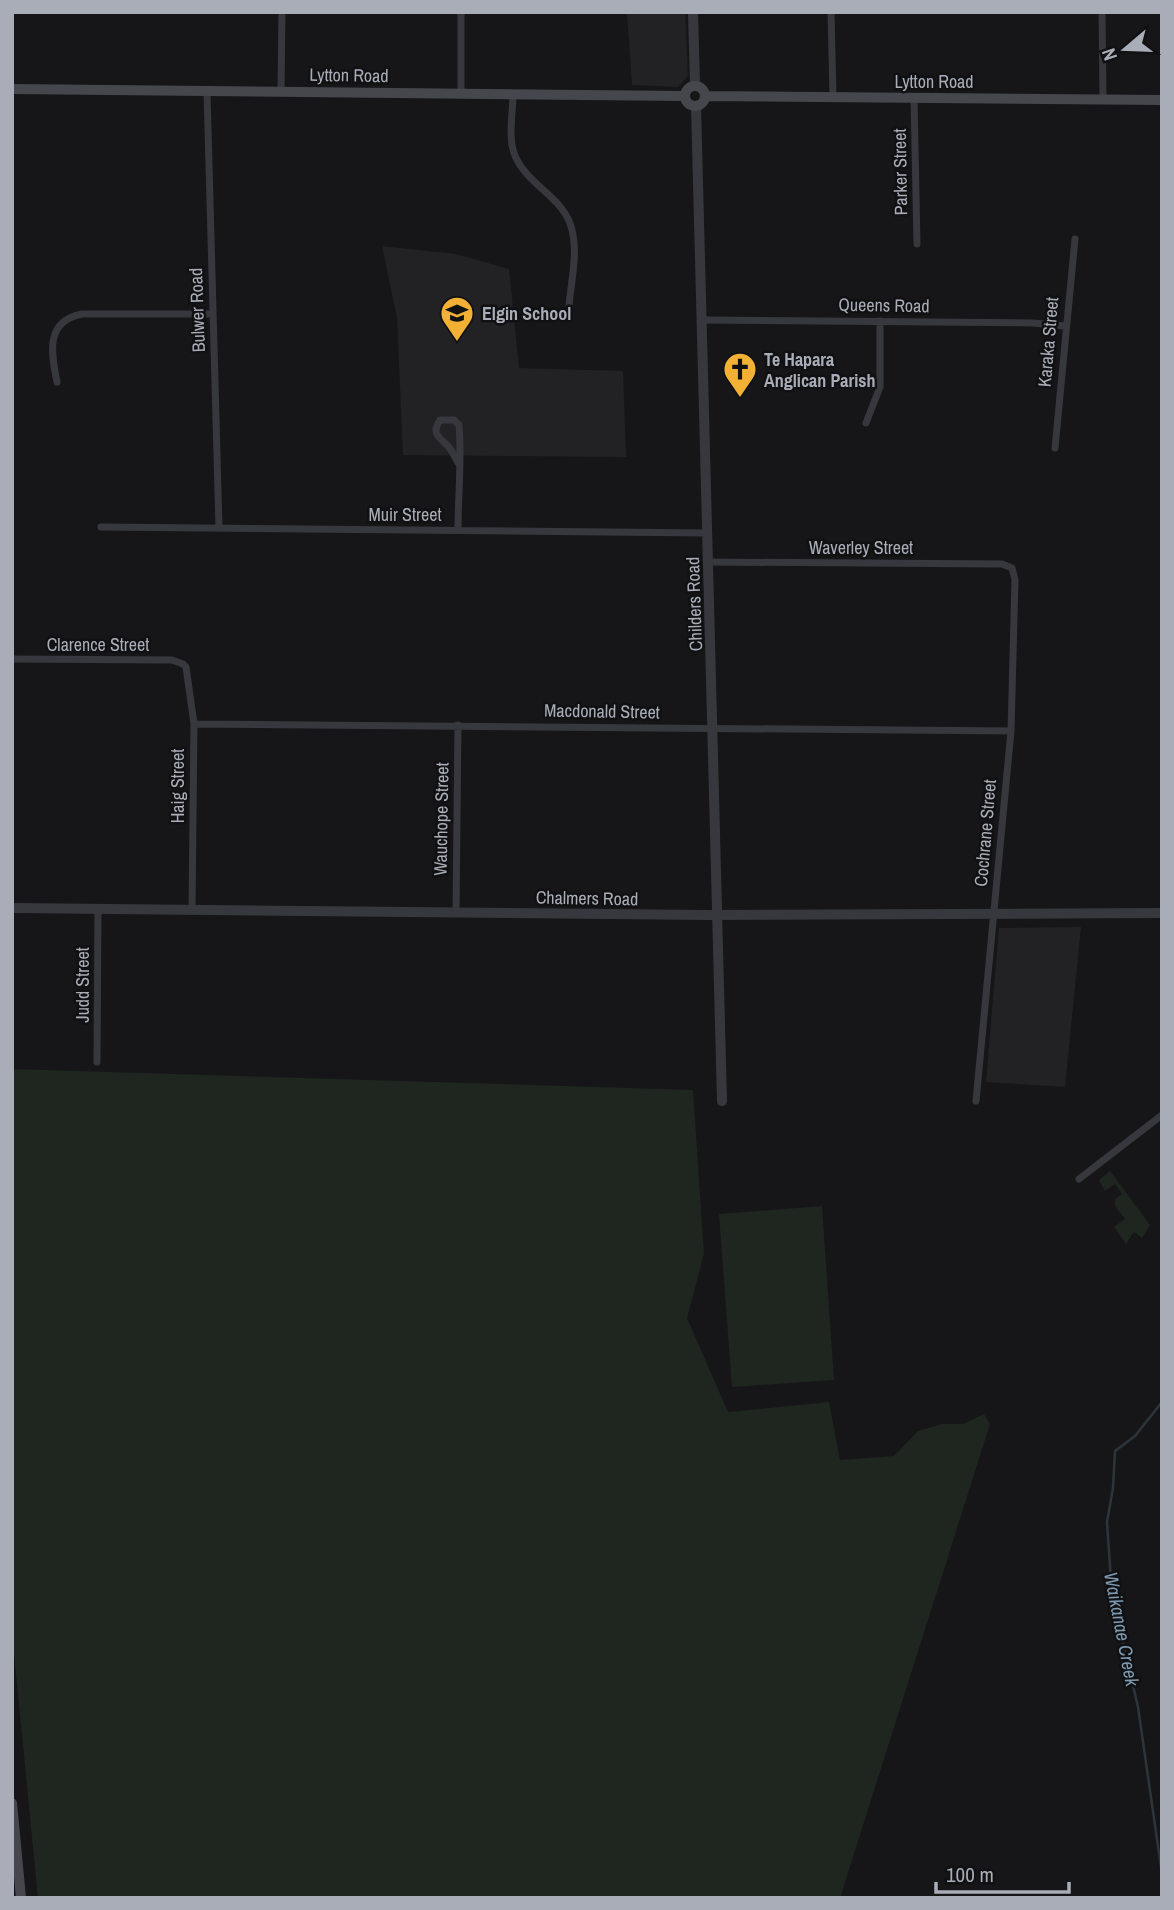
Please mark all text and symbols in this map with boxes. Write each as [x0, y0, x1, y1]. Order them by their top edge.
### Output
north arrow [1090, 14, 1160, 84]
text: N [1095, 45, 1123, 64]
street label: Lytton Road [309, 62, 389, 88]
street label: Lytton Road [894, 69, 974, 94]
street label: Parker Street [887, 128, 913, 216]
street label: Bulwer Road [183, 267, 211, 353]
street label: Queens Road [838, 292, 930, 318]
school or university icon: Elgin School [438, 294, 476, 343]
street label: Karaka Street [1032, 296, 1064, 388]
place label: Elgin School [482, 301, 571, 326]
place label: Te Hapara Anglican Parish [764, 347, 876, 393]
church icon: Te Hapara Anglican Parish [721, 350, 759, 399]
street label: Muir Street [368, 502, 442, 527]
street label: Waverley Street [809, 535, 913, 560]
street label: Childers Road [680, 556, 708, 652]
street label: Clarence Street [47, 632, 149, 657]
street label: Macdonald Street [544, 697, 660, 725]
street label: Haig Street [165, 749, 190, 823]
street label: Wauchope Street [428, 762, 454, 876]
street label: Cochrane Street [968, 778, 1002, 888]
street label: Chalmers Road [536, 885, 638, 911]
street label: Judd Street [70, 947, 95, 1023]
water label: Waikanae Creek [1098, 1570, 1146, 1689]
scale bar [936, 1850, 1069, 1894]
text: 100 m [946, 1860, 994, 1889]

